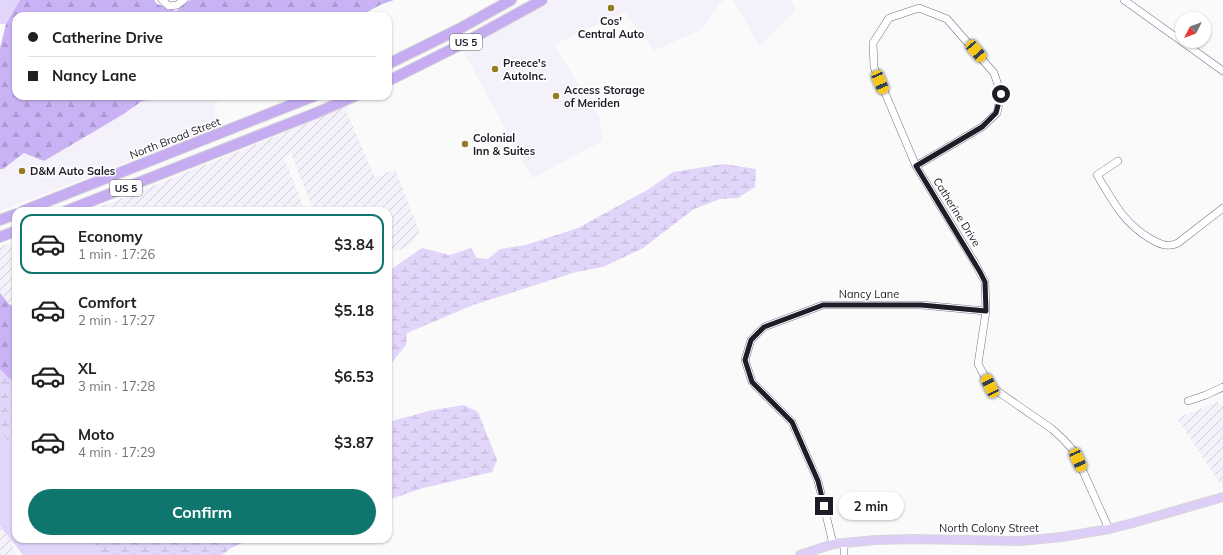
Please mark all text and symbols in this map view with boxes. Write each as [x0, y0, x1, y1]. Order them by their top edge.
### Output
marker: Cos' Central Auto [606, 3, 616, 13]
north arrow [1175, 12, 1211, 48]
map controls [1175, 12, 1211, 48]
place label: Cos' Central Auto [578, 14, 645, 41]
text: Catherine Drive [52, 28, 163, 47]
road number: US 5 [450, 34, 482, 50]
car [964, 38, 988, 64]
place label: Preece's AutoInc. [503, 56, 547, 83]
marker: Preece's AutoInc. [490, 64, 500, 74]
text: Nancy Lane [52, 66, 137, 85]
car [870, 69, 890, 95]
place label: Access Storage of Meriden [564, 83, 645, 110]
route start [992, 85, 1010, 103]
marker: Access Storage of Meriden [551, 91, 561, 101]
street label: North Broad Street [128, 114, 223, 162]
place label: Colonial Inn & Suites [473, 131, 536, 158]
marker: Colonial Inn & Suites [460, 139, 470, 149]
place label: D&M Auto Sales [30, 164, 116, 178]
marker: D&M Auto Sales [17, 166, 27, 176]
street label: Catherine Drive [930, 175, 984, 249]
road number: US 5 [110, 180, 142, 196]
icon: car [30, 226, 66, 262]
text: Economy [78, 227, 143, 246]
text: $3.84 [334, 235, 374, 254]
text: 1 min · 17:26 [78, 246, 155, 262]
street label: Nancy Lane [839, 287, 899, 301]
icon: car [30, 292, 66, 328]
text: Comfort [78, 293, 136, 312]
text: $5.18 [334, 301, 374, 320]
text: 2 min · 17:27 [78, 312, 155, 328]
icon: car [30, 358, 66, 394]
text: XL [78, 359, 96, 378]
text: $6.53 [334, 367, 374, 386]
car [979, 373, 1001, 399]
text: 3 min · 17:28 [78, 378, 155, 394]
icon: car [30, 424, 66, 460]
text: Moto [78, 425, 114, 444]
text: $3.87 [334, 433, 374, 452]
text: 4 min · 17:29 [78, 444, 155, 460]
car [1068, 447, 1088, 473]
button: Confirm [28, 489, 376, 535]
callout: 2 min [838, 492, 904, 520]
route end [815, 497, 833, 515]
text: 2 min [854, 498, 888, 514]
street label: North Colony Street [939, 521, 1039, 535]

